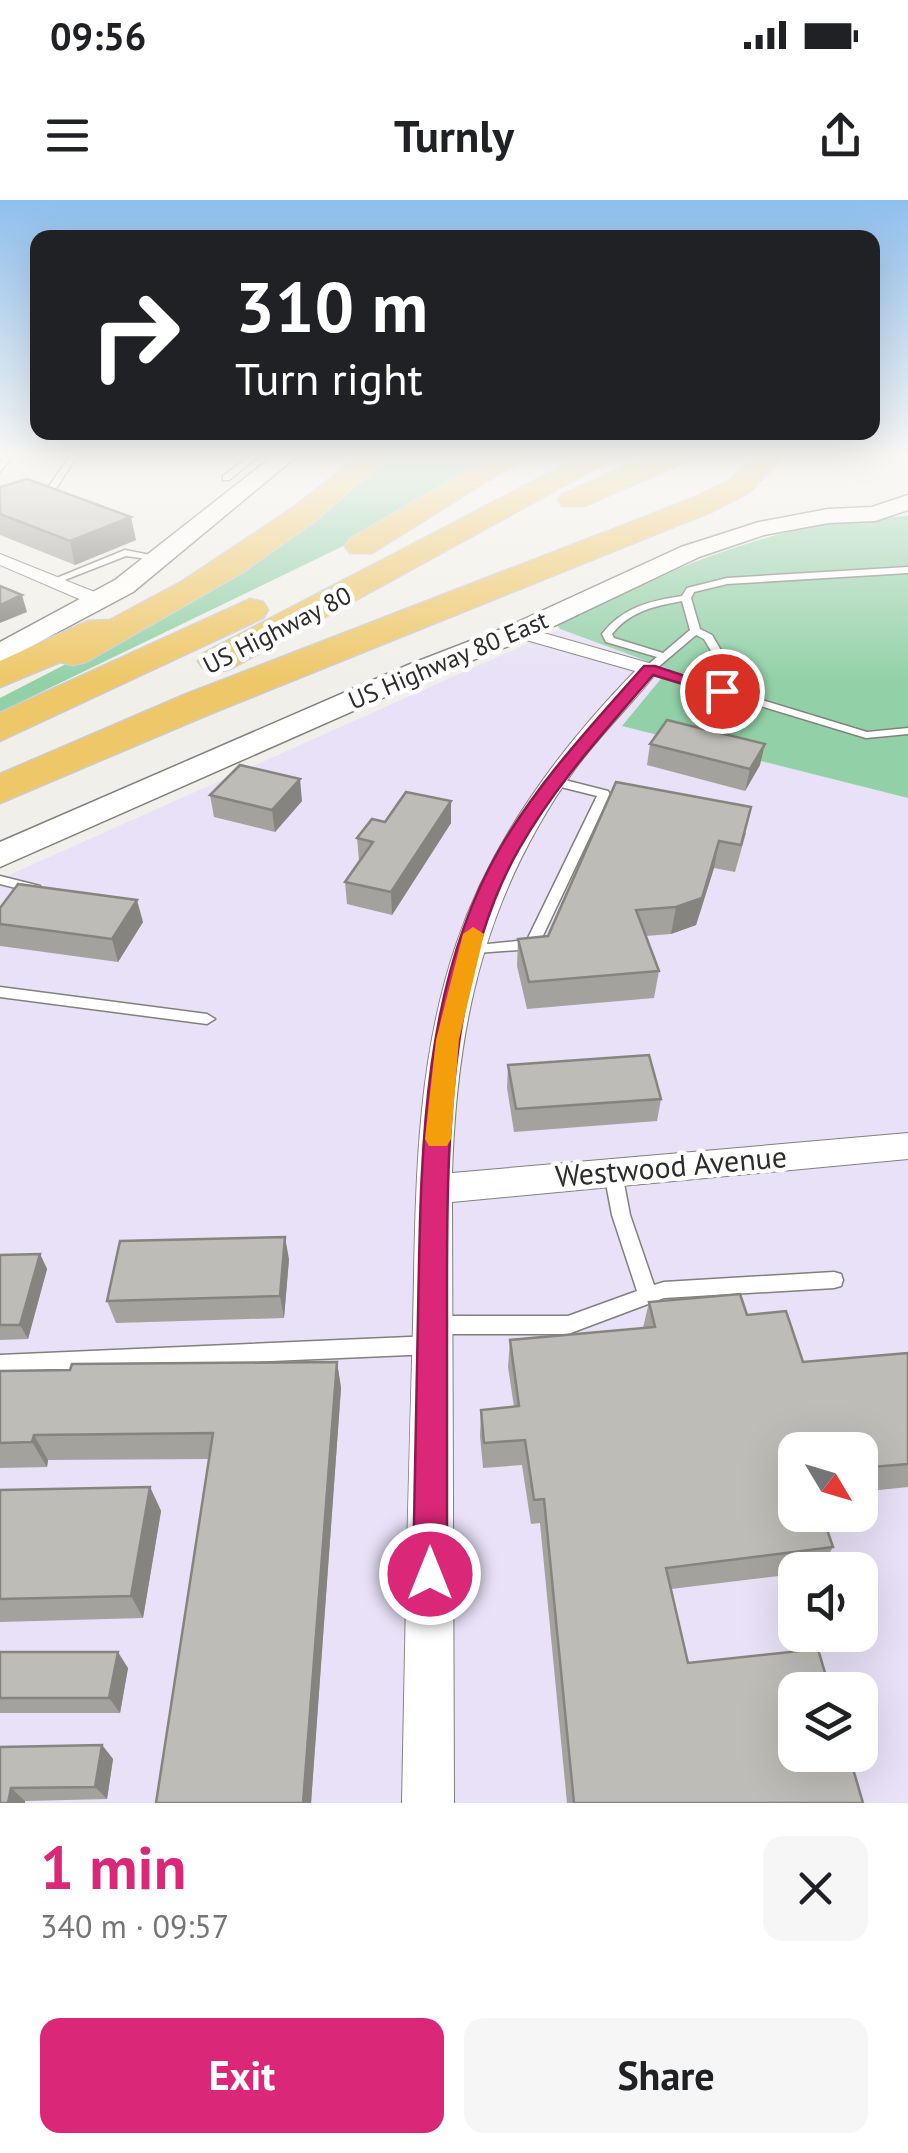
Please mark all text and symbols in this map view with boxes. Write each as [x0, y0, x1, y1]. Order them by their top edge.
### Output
text: 09:56 [50, 11, 146, 60]
text: Turnly [394, 106, 514, 164]
icon: menu [40, 108, 95, 163]
icon: share [813, 108, 868, 163]
text: 310 m [235, 261, 428, 351]
icon: right [70, 270, 200, 400]
text: Turn right [235, 349, 423, 407]
street label: US Highway 80 [197, 579, 357, 681]
street label: US Highway 80 East [343, 603, 553, 716]
pin [680, 649, 765, 734]
icon: arrive [695, 664, 750, 719]
street label: Westwood Avenue [553, 1136, 788, 1195]
north arrow [778, 1432, 878, 1532]
map controls [778, 1432, 878, 1772]
position arrow [378, 1522, 482, 1626]
button: sound [778, 1552, 878, 1652]
button: layers [778, 1672, 878, 1772]
text: 1 min [40, 1828, 186, 1906]
button: close [763, 1836, 868, 1941]
text: 340 m · 09:57 [40, 1905, 229, 1947]
button: Exit [40, 2018, 444, 2133]
button: Share [464, 2018, 868, 2133]

